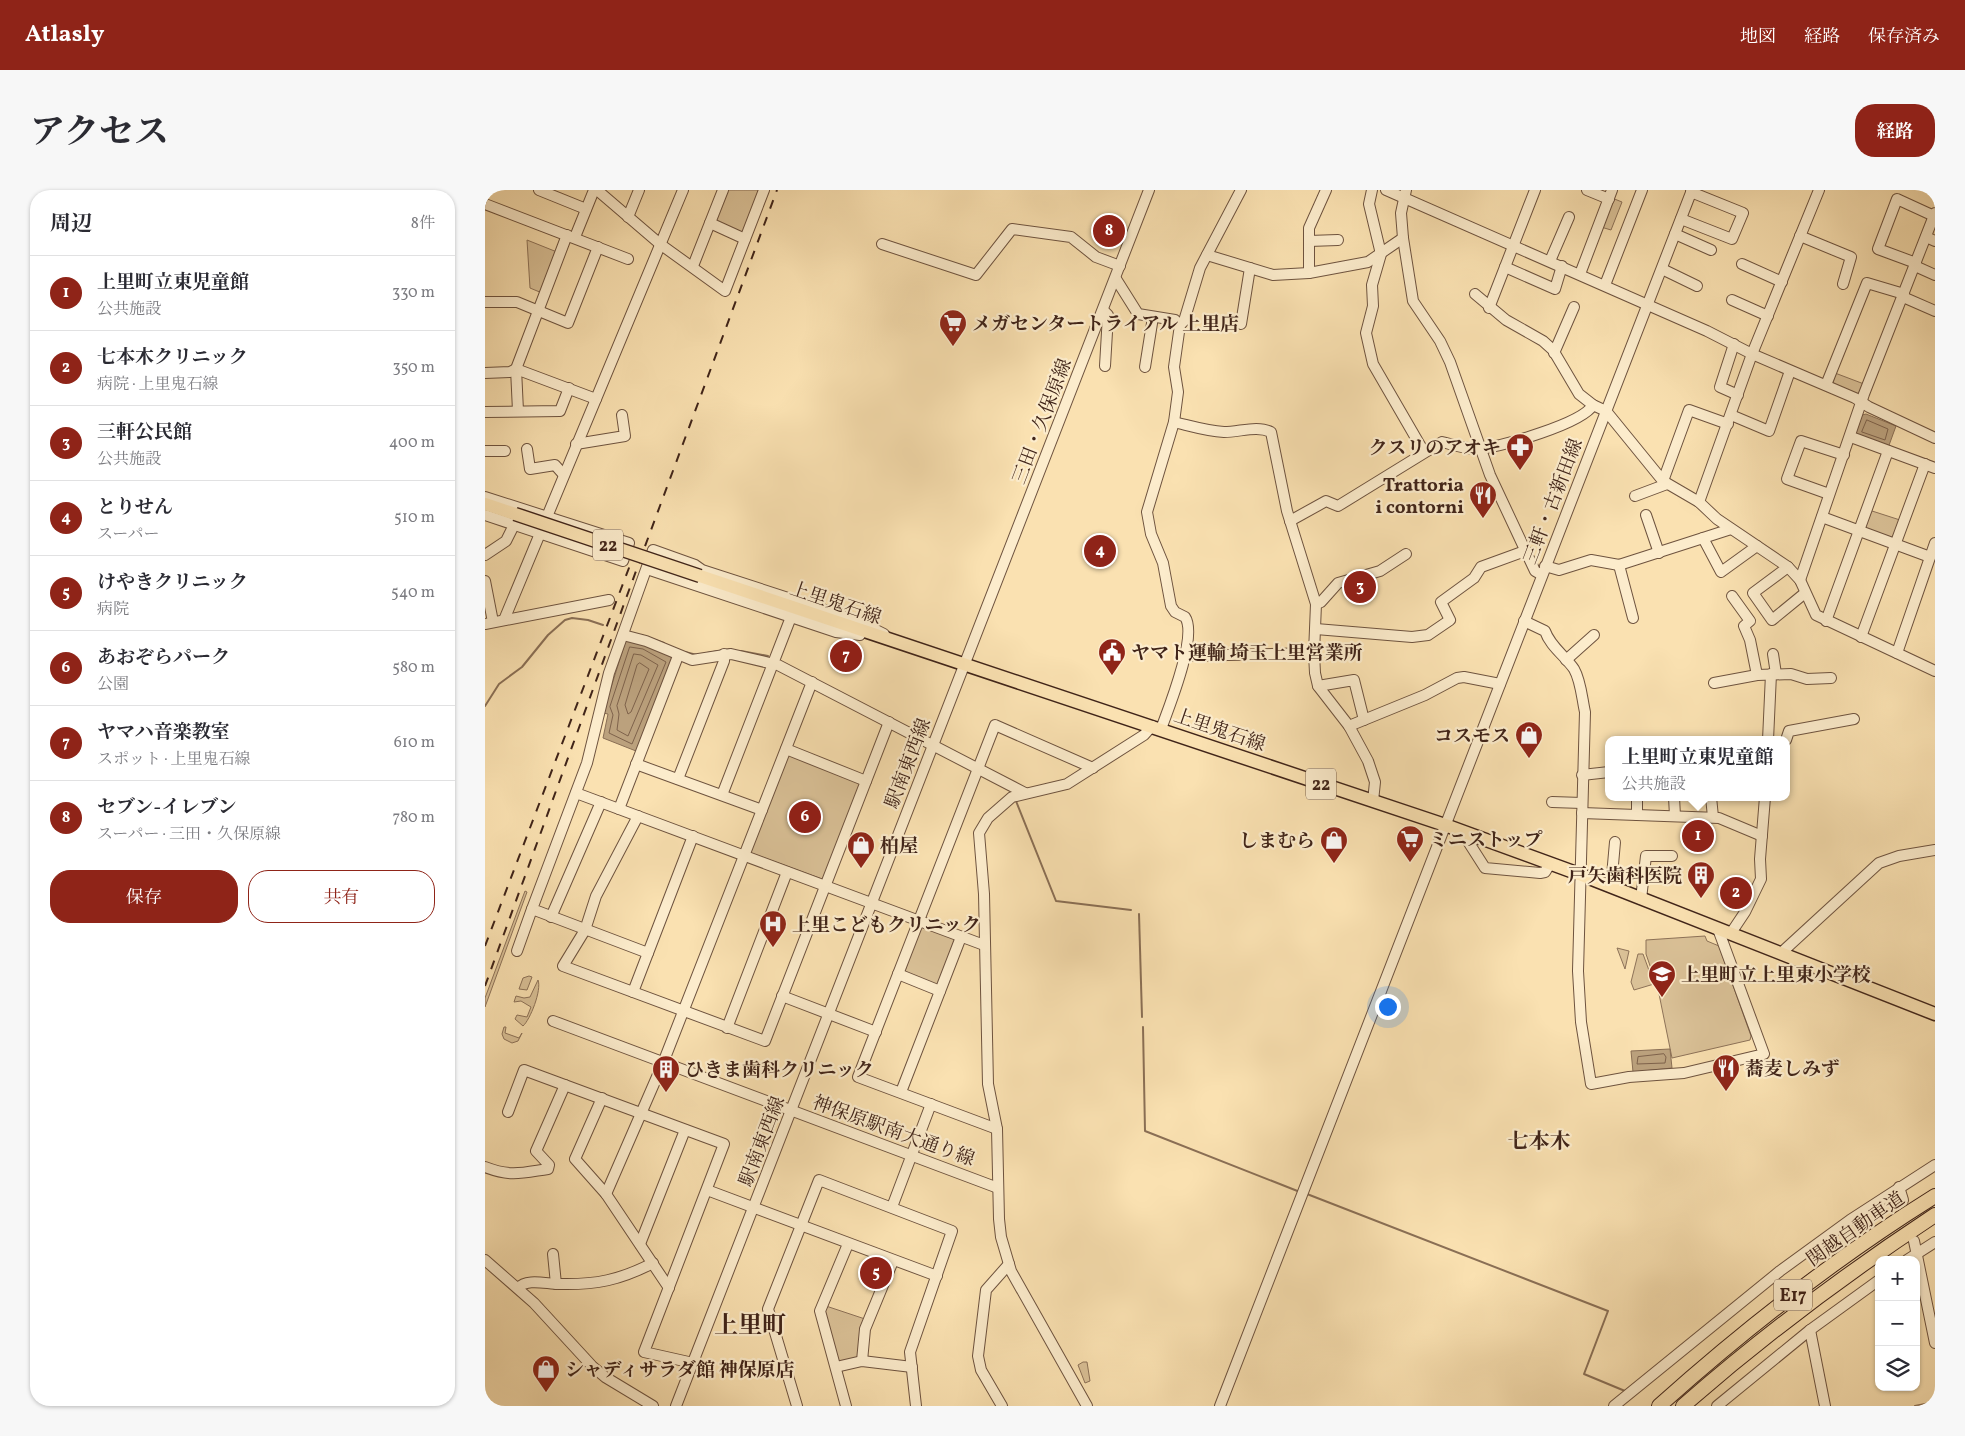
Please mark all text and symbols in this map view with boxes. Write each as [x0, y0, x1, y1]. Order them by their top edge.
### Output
text: Atlasly [25, 18, 104, 52]
text: 地図 [1740, 25, 1776, 50]
text: 経路 [1804, 25, 1840, 50]
text: 保存済み [1868, 25, 1940, 50]
button: 経路 [1855, 104, 1935, 157]
text: アクセス [30, 110, 169, 158]
text: 周辺 [50, 210, 92, 239]
pin: 8 [1093, 212, 1125, 250]
text: 8件 [411, 213, 435, 235]
text: 上里町立東児童館 [97, 270, 249, 296]
text: 1 [63, 282, 69, 304]
text: 330 m [392, 282, 435, 304]
text: 公共施設 [97, 299, 161, 321]
supermarket icon: メガセンタートライアル 上里店 [938, 308, 968, 347]
place label: メガセンタートライアル 上里店 [972, 312, 1239, 338]
text: 七本木クリニック [97, 345, 248, 371]
street label: 三田・久保原線 [1007, 355, 1079, 488]
text: 2 [62, 357, 70, 379]
text: 350 m [392, 357, 435, 379]
text: 病院 · 上里鬼石線 [97, 374, 219, 396]
text: 三軒公民館 [97, 420, 192, 446]
text: 3 [62, 432, 70, 454]
text: 400 m [389, 432, 435, 454]
pharmacy icon: クスリのアオキ [1505, 432, 1535, 471]
street label: 三軒・古新田線 [1518, 435, 1590, 568]
place label: クスリのアオキ [1368, 436, 1501, 462]
text: 公共施設 [97, 449, 161, 471]
place label: Trattoria i contorni [1375, 473, 1464, 521]
restaurant icon: Trattoria i contorni [1468, 480, 1498, 519]
text: とりせん [97, 495, 173, 521]
text: 4 [61, 507, 71, 529]
text: 510 m [394, 507, 435, 529]
text: スーパー [97, 524, 159, 546]
road number: 22 [593, 530, 623, 560]
pin: 4 [1084, 532, 1116, 570]
pin: 3 [1344, 568, 1376, 606]
text: けやきクリニック [97, 570, 248, 596]
street label: 上里鬼石線 [786, 576, 885, 632]
text: 5 [62, 582, 70, 604]
text: 540 m [391, 582, 435, 604]
text: 病院 [97, 599, 129, 621]
pin: 7 [830, 637, 862, 675]
public building icon: ヤマト運輸 埼玉上里営業所 [1097, 637, 1127, 676]
place label: ヤマト運輸 埼玉上里営業所 [1131, 641, 1363, 667]
text: あおぞらパーク [97, 645, 230, 671]
text: 6 [62, 657, 70, 679]
text: 580 m [392, 657, 435, 679]
text: 公園 [97, 674, 129, 696]
street label: 上里鬼石線 [1170, 703, 1269, 759]
street label: 駅南東西線 [880, 715, 938, 813]
text: ヤマハ音楽教室 [97, 720, 230, 746]
shop icon: コスモス [1514, 720, 1544, 759]
place label: コスモス [1434, 724, 1510, 750]
text: 7 [62, 732, 70, 754]
text: 610 m [394, 732, 435, 754]
popup [1605, 736, 1790, 801]
text: 上里町立東児童館 [1621, 745, 1774, 771]
text: スポット · 上里鬼石線 [97, 749, 251, 771]
road number: 22 [1306, 768, 1336, 800]
text: 公共施設 [1621, 774, 1686, 796]
text: セブン-イレブン [97, 795, 236, 821]
pin: 6 [789, 798, 821, 836]
text: 8 [62, 807, 70, 829]
text: 780 m [393, 807, 435, 829]
pin: 1 [1682, 817, 1714, 855]
text: スーパー · 三田・久保原線 [97, 824, 281, 846]
supermarket icon: ミニストップ [1395, 824, 1425, 863]
shop icon: しまむら [1319, 825, 1349, 864]
place label: ミニストップ [1429, 828, 1542, 854]
place label: しまむら [1239, 829, 1315, 855]
shop icon: 柏屋 [846, 830, 876, 869]
place label: 柏屋 [880, 834, 918, 860]
building icon: 戸矢歯科医院 [1686, 860, 1716, 899]
place label: 戸矢歯科医院 [1568, 864, 1682, 890]
button: 保存 [50, 870, 238, 923]
button: 共有 [248, 870, 435, 923]
pin: 2 [1720, 874, 1752, 912]
hospital icon: 上里こどもクリニック [758, 909, 788, 948]
place label: 上里こどもクリニック [792, 913, 981, 939]
school or university icon: 上里町立上里東小学校 [1647, 959, 1677, 998]
place label: 上里町立上里東小学校 [1681, 963, 1871, 989]
your location [1375, 994, 1401, 1020]
restaurant icon: 蕎麦しみず [1711, 1053, 1741, 1092]
building icon: ひきま歯科クリニック [651, 1054, 681, 1093]
place label: 蕎麦しみず [1745, 1057, 1840, 1083]
place label: ひきま歯科クリニック [685, 1058, 874, 1084]
street label: 神保原駅南大通り線 [809, 1090, 978, 1173]
street label: 駅南東西線 [734, 1093, 792, 1191]
district label: 七本木 [1508, 1128, 1571, 1157]
street label: 関越自動車道 [1802, 1186, 1910, 1273]
pin: 5 [860, 1254, 892, 1292]
map controls [1875, 1256, 1920, 1391]
button: + [1875, 1256, 1920, 1301]
road number: E17 [1774, 1280, 1812, 1310]
button: − [1875, 1301, 1920, 1346]
district label: 上里町 [714, 1310, 786, 1344]
button: layers [1875, 1346, 1920, 1391]
shop icon: シャディサラダ館 神保原店 [531, 1354, 561, 1393]
place label: シャディサラダ館 神保原店 [565, 1358, 795, 1384]

